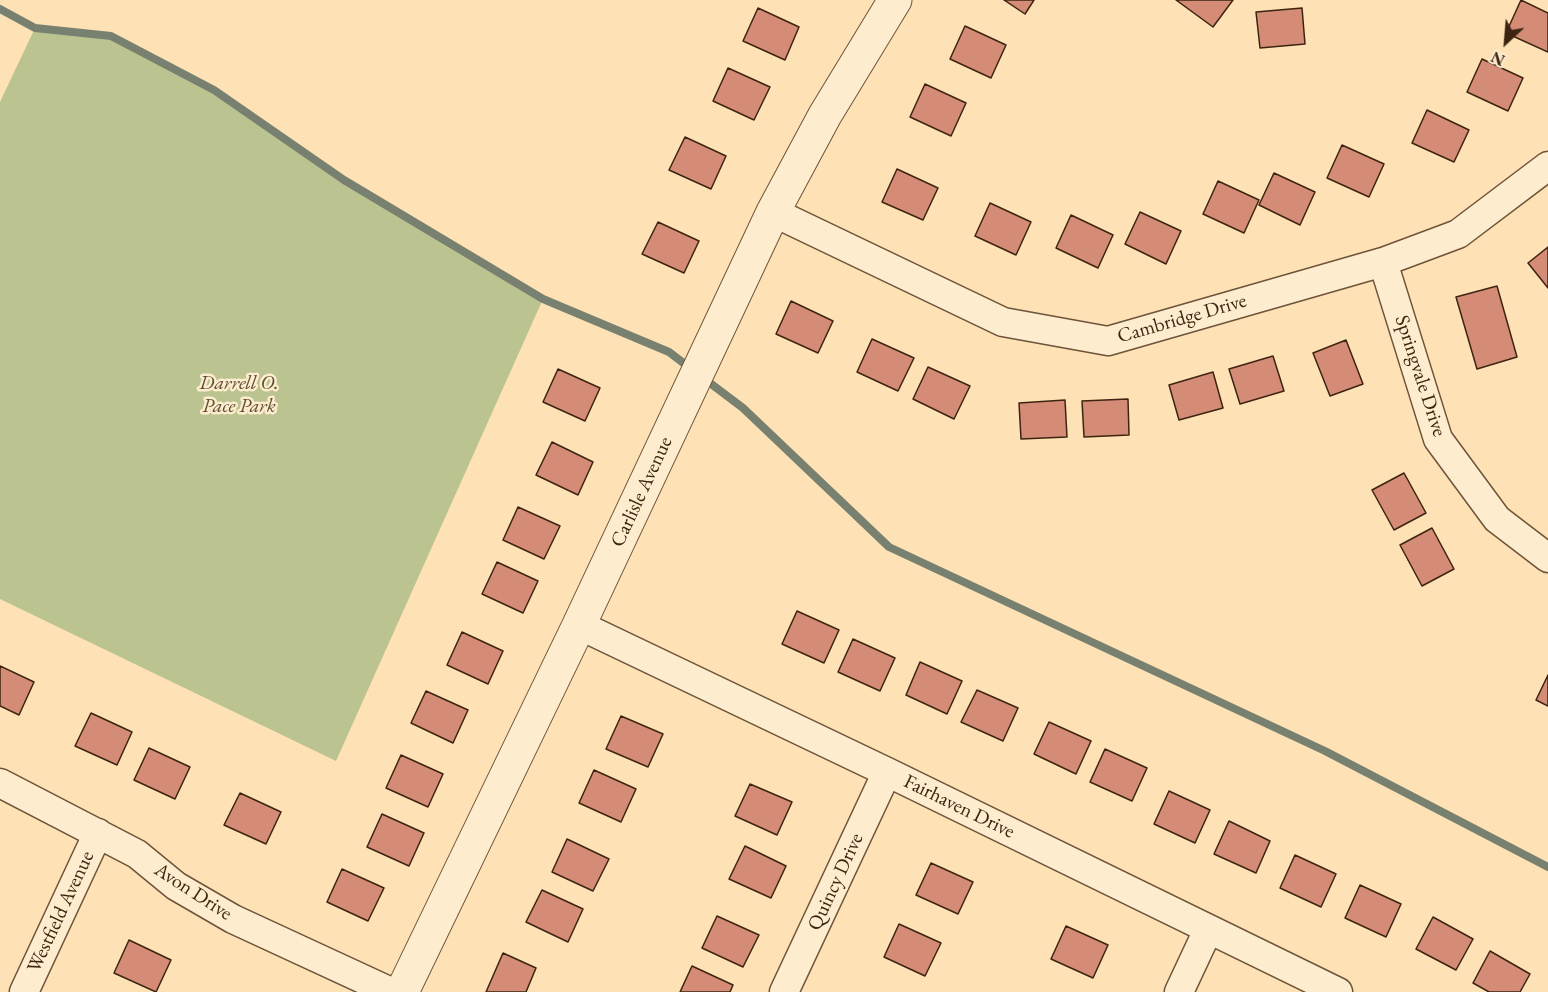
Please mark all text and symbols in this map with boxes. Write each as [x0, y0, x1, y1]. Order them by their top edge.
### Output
north arrow [1476, 12, 1536, 72]
text: N [1487, 46, 1508, 71]
street label: Cambridge Drive [1115, 289, 1249, 349]
street label: Springvale Drive [1389, 312, 1451, 440]
park label: Darrell O. Pace Park [199, 372, 279, 419]
street label: Carlisle Avenue [606, 433, 678, 551]
street label: Fairhaven Drive [900, 770, 1018, 844]
street label: Quincy Drive [803, 830, 869, 934]
street label: Westfield Avenue [22, 847, 100, 977]
street label: Avon Drive [150, 858, 236, 926]

